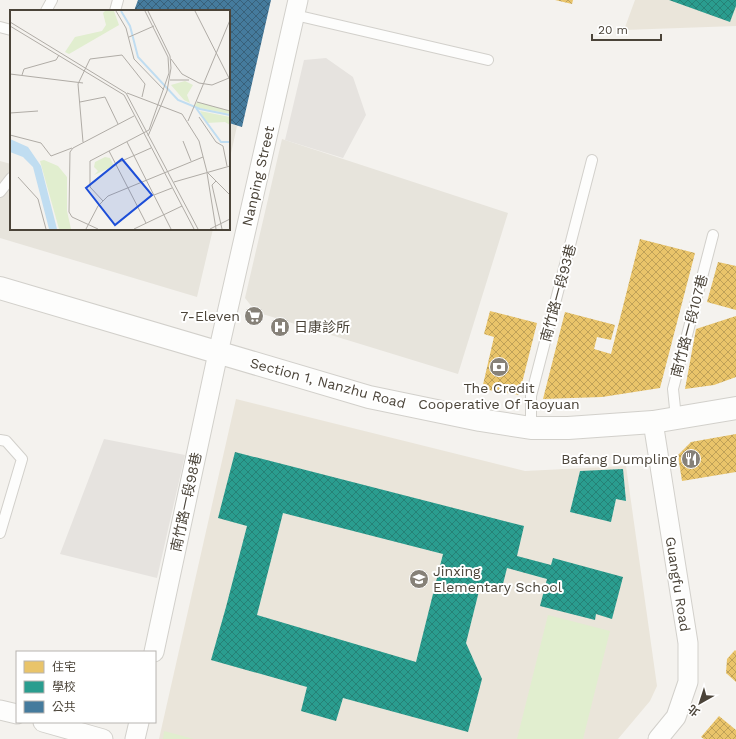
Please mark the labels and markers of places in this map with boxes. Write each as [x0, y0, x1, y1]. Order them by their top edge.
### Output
supermarket icon: 7-Eleven [243, 305, 265, 327]
place label: 7-Eleven [181, 308, 240, 324]
hospital icon: 日康診所 [269, 316, 291, 338]
place label: 日康診所 [294, 319, 350, 335]
bank icon: The Credit Cooperative Of Taoyuan [488, 356, 510, 378]
place label: The Credit Cooperative Of Taoyuan [418, 380, 580, 412]
restaurant icon: Bafang Dumpling [680, 448, 702, 470]
place label: Bafang Dumpling [561, 451, 678, 467]
place label: Jinxing Elementary School [433, 563, 563, 595]
school or university icon: Jinxing Elementary School [408, 568, 430, 590]

